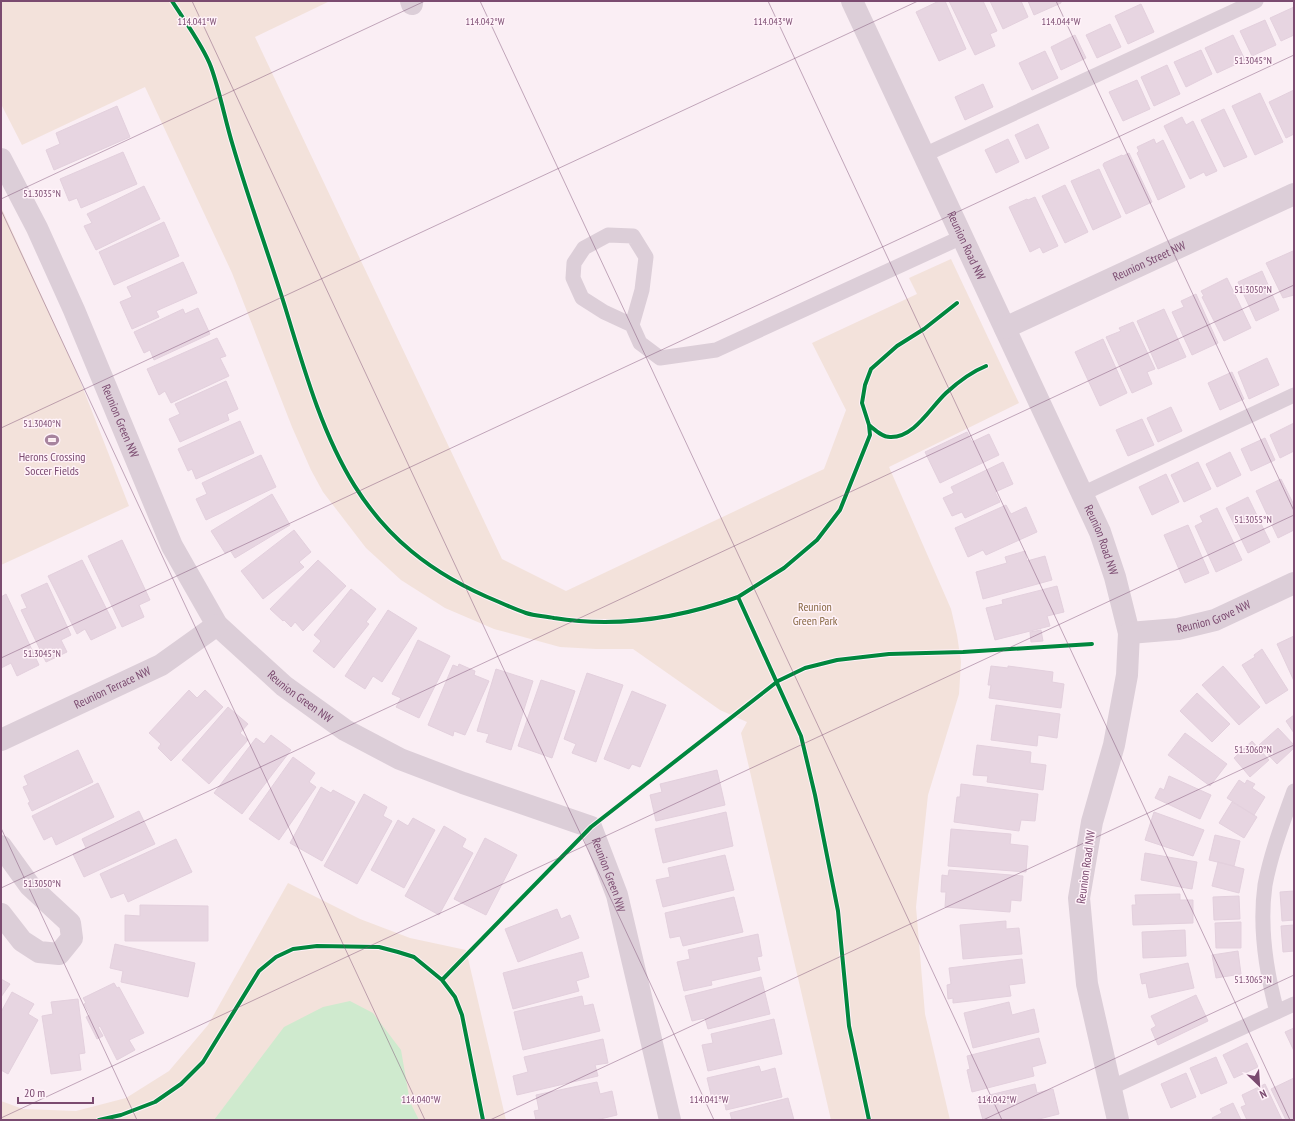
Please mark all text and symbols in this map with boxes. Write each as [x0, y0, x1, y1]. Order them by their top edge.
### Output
text: 114.041°W [178, 15, 217, 28]
text: 114.042°W [466, 15, 505, 28]
text: 114.043°W [754, 15, 793, 28]
text: 114.044°W [1042, 15, 1081, 28]
text: 51.3045°N [1234, 54, 1272, 67]
text: 51.3035°N [23, 187, 61, 200]
street label: Reunion Road NW [944, 209, 989, 282]
street label: Reunion Street NW [1110, 237, 1188, 284]
text: 51.3050°N [1234, 283, 1272, 296]
street label: Reunion Green NW [99, 382, 142, 460]
text: 51.3040°N [23, 417, 61, 430]
sports icon: Herons Crossing Soccer Fields [44, 432, 60, 448]
place label: Herons Crossing Soccer Fields [19, 449, 85, 478]
street label: Reunion Road NW [1081, 502, 1122, 577]
text: 51.3055°N [1234, 513, 1272, 526]
street label: Reunion Grove NW [1175, 596, 1253, 636]
park label: Reunion Green Park [793, 599, 838, 628]
text: 51.3045°N [23, 647, 61, 660]
street label: Reunion Terrace NW [72, 663, 153, 712]
street label: Reunion Green NW [265, 667, 336, 726]
text: 51.3060°N [1234, 743, 1272, 756]
street label: Reunion Road NW [1073, 829, 1098, 905]
street label: Reunion Green NW [589, 835, 629, 913]
text: 51.3050°N [23, 877, 61, 890]
text: 51.3065°N [1234, 973, 1272, 986]
north arrow [1239, 1065, 1279, 1105]
scale bar [18, 1079, 93, 1105]
text: 20 m [24, 1085, 45, 1100]
text: N [1258, 1086, 1269, 1102]
text: 114.040°W [402, 1093, 441, 1106]
text: 114.041°W [690, 1093, 729, 1106]
text: 114.042°W [978, 1093, 1017, 1106]

